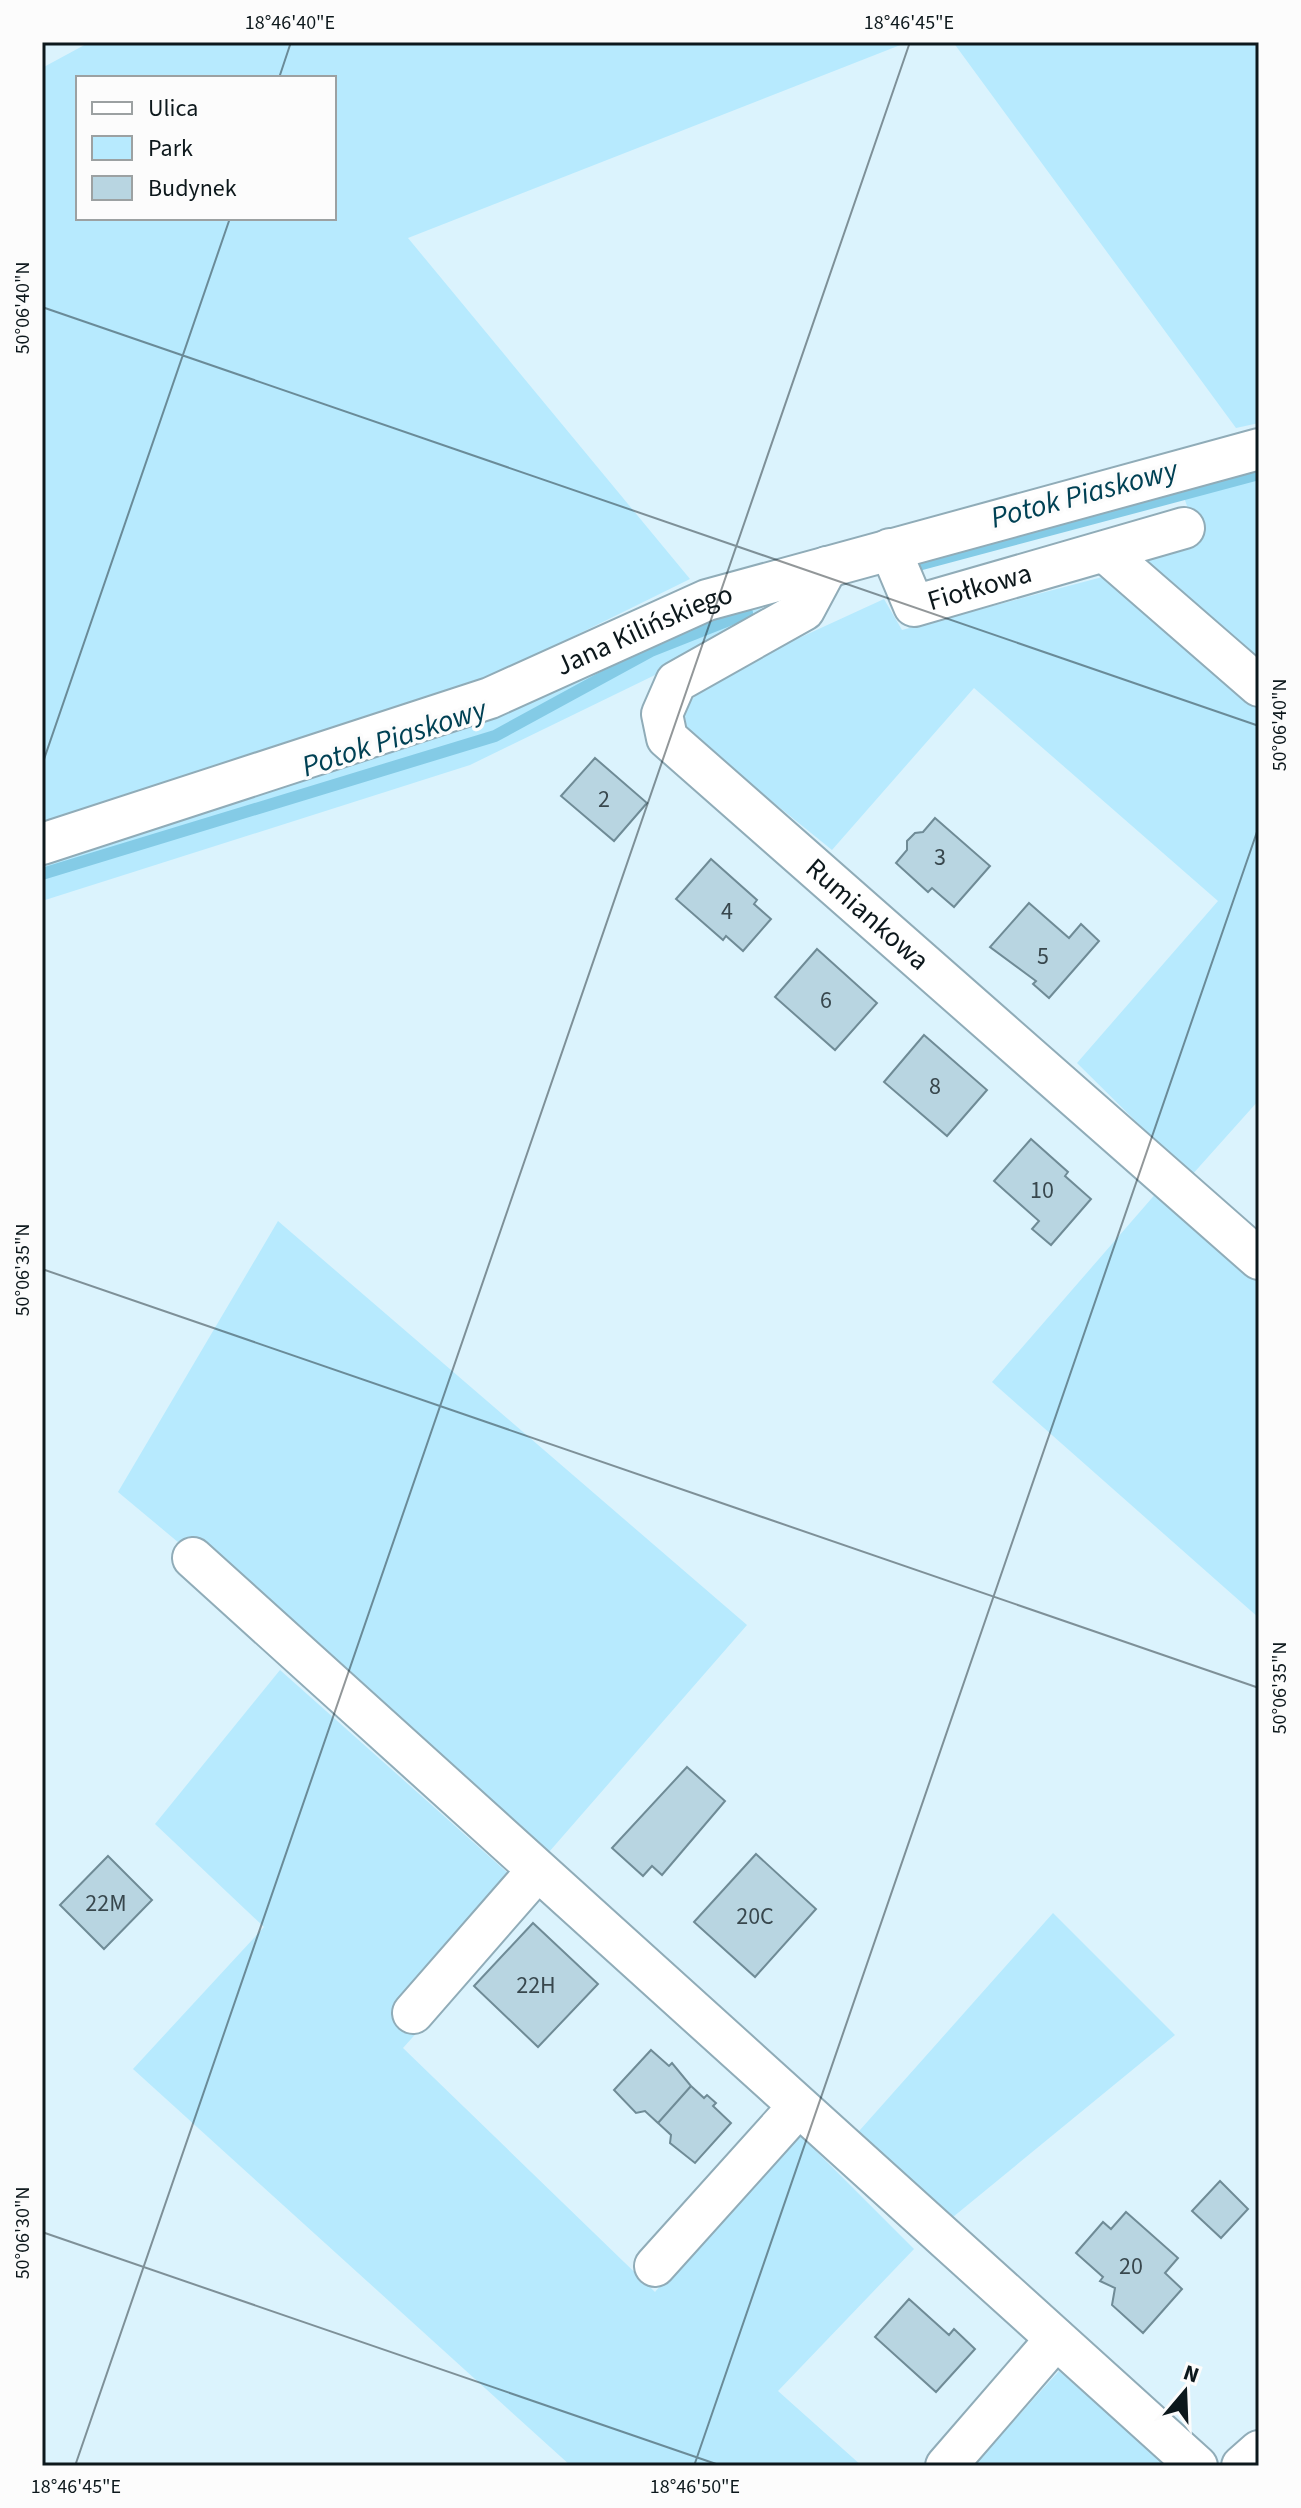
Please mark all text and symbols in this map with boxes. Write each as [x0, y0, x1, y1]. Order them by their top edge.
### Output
text: 18°46'40"E [245, 9, 335, 37]
text: 18°46'45"E [864, 9, 954, 37]
legend [76, 76, 336, 220]
text: Ulica [148, 91, 198, 126]
text: Park [148, 131, 193, 166]
text: Budynek [148, 171, 237, 206]
text: 50°06'40"N [9, 262, 37, 354]
water label: Potok Piaskowy [986, 448, 1184, 540]
street label: Fiołkowa [923, 553, 1036, 621]
street label: Jana Kilińskiego [549, 574, 737, 686]
text: 50°06'40"N [1266, 679, 1294, 771]
water label: Potok Piaskowy [296, 687, 493, 788]
house number: 2 [598, 782, 610, 817]
house number: 3 [934, 840, 946, 875]
street label: Rumiankowa [797, 849, 938, 980]
house number: 4 [721, 894, 733, 929]
house number: 5 [1037, 939, 1049, 974]
house number: 6 [820, 983, 832, 1018]
house number: 8 [929, 1069, 941, 1104]
house number: 10 [1030, 1173, 1054, 1208]
text: 50°06'35"N [9, 1224, 37, 1316]
text: 50°06'35"N [1266, 1642, 1294, 1734]
house number: 22M [85, 1886, 127, 1921]
house number: 20C [736, 1899, 774, 1934]
house number: 22H [516, 1968, 556, 2003]
text: 50°06'30"N [9, 2187, 37, 2279]
house number: 20 [1119, 2249, 1143, 2284]
north arrow [1145, 2352, 1225, 2432]
text: N [1179, 2357, 1203, 2392]
text: 18°46'45"E [31, 2473, 121, 2501]
text: 18°46'50"E [650, 2473, 740, 2501]

